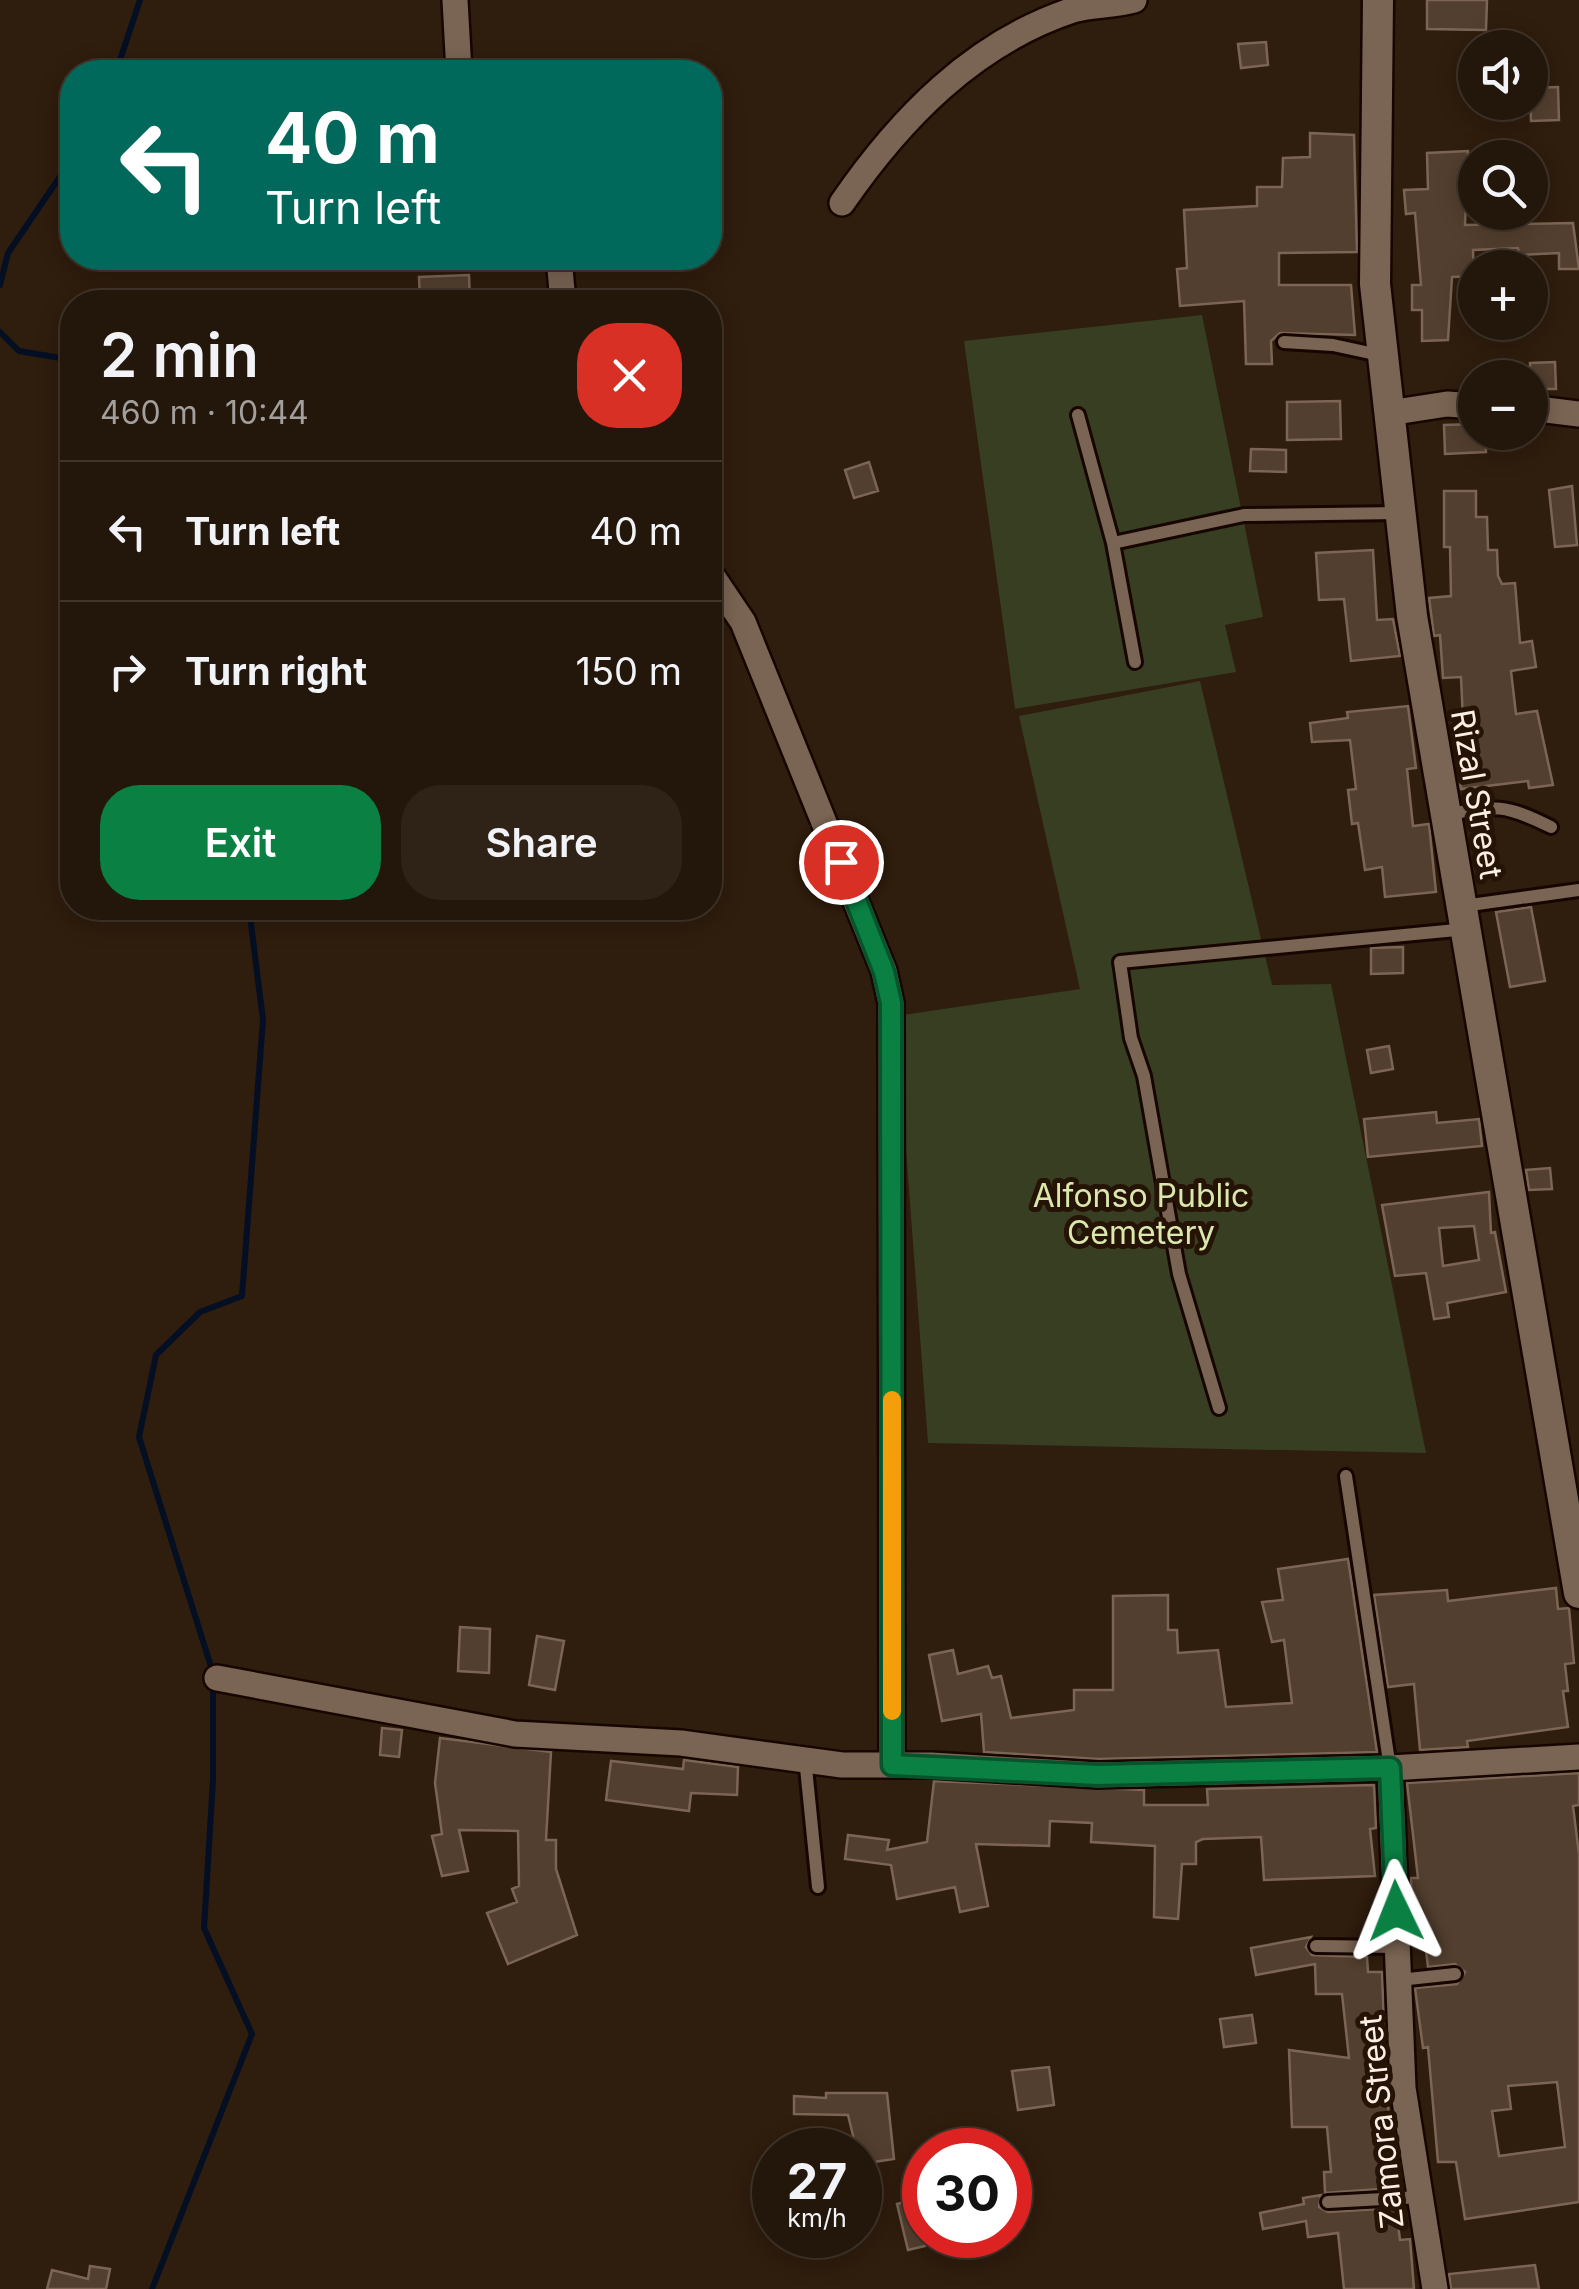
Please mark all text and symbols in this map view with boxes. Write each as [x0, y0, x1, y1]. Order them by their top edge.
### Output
map controls [1458, 30, 1548, 450]
button: sound [1458, 30, 1548, 120]
text: 40 m [265, 95, 440, 180]
icon: left [100, 100, 230, 230]
button: search [1458, 140, 1548, 230]
text: Turn left [265, 180, 441, 235]
button: + [1458, 250, 1548, 340]
text: 2 min [100, 319, 259, 391]
button: close [577, 323, 682, 428]
button: − [1458, 360, 1548, 450]
text: 460 m · 10:44 [100, 393, 309, 432]
icon: left [100, 504, 155, 559]
text: Turn left [185, 508, 340, 554]
text: 40 m [590, 508, 682, 554]
icon: right [100, 644, 155, 699]
text: Turn right [185, 648, 367, 694]
text: 150 m [575, 648, 682, 694]
street label: Rizal Street [1443, 706, 1511, 882]
button: Exit [100, 785, 381, 900]
button: Share [401, 785, 682, 900]
pin [799, 820, 884, 905]
icon: arrive [814, 835, 869, 890]
park label: Alfonso Public Cemetery [1033, 1176, 1249, 1252]
position arrow [1344, 1859, 1448, 1963]
street label: Zamora Street [1350, 2013, 1412, 2231]
speed limit sign: 30 [902, 2128, 1032, 2258]
text: 27 [787, 2151, 847, 2211]
text: km/h [787, 2203, 847, 2233]

